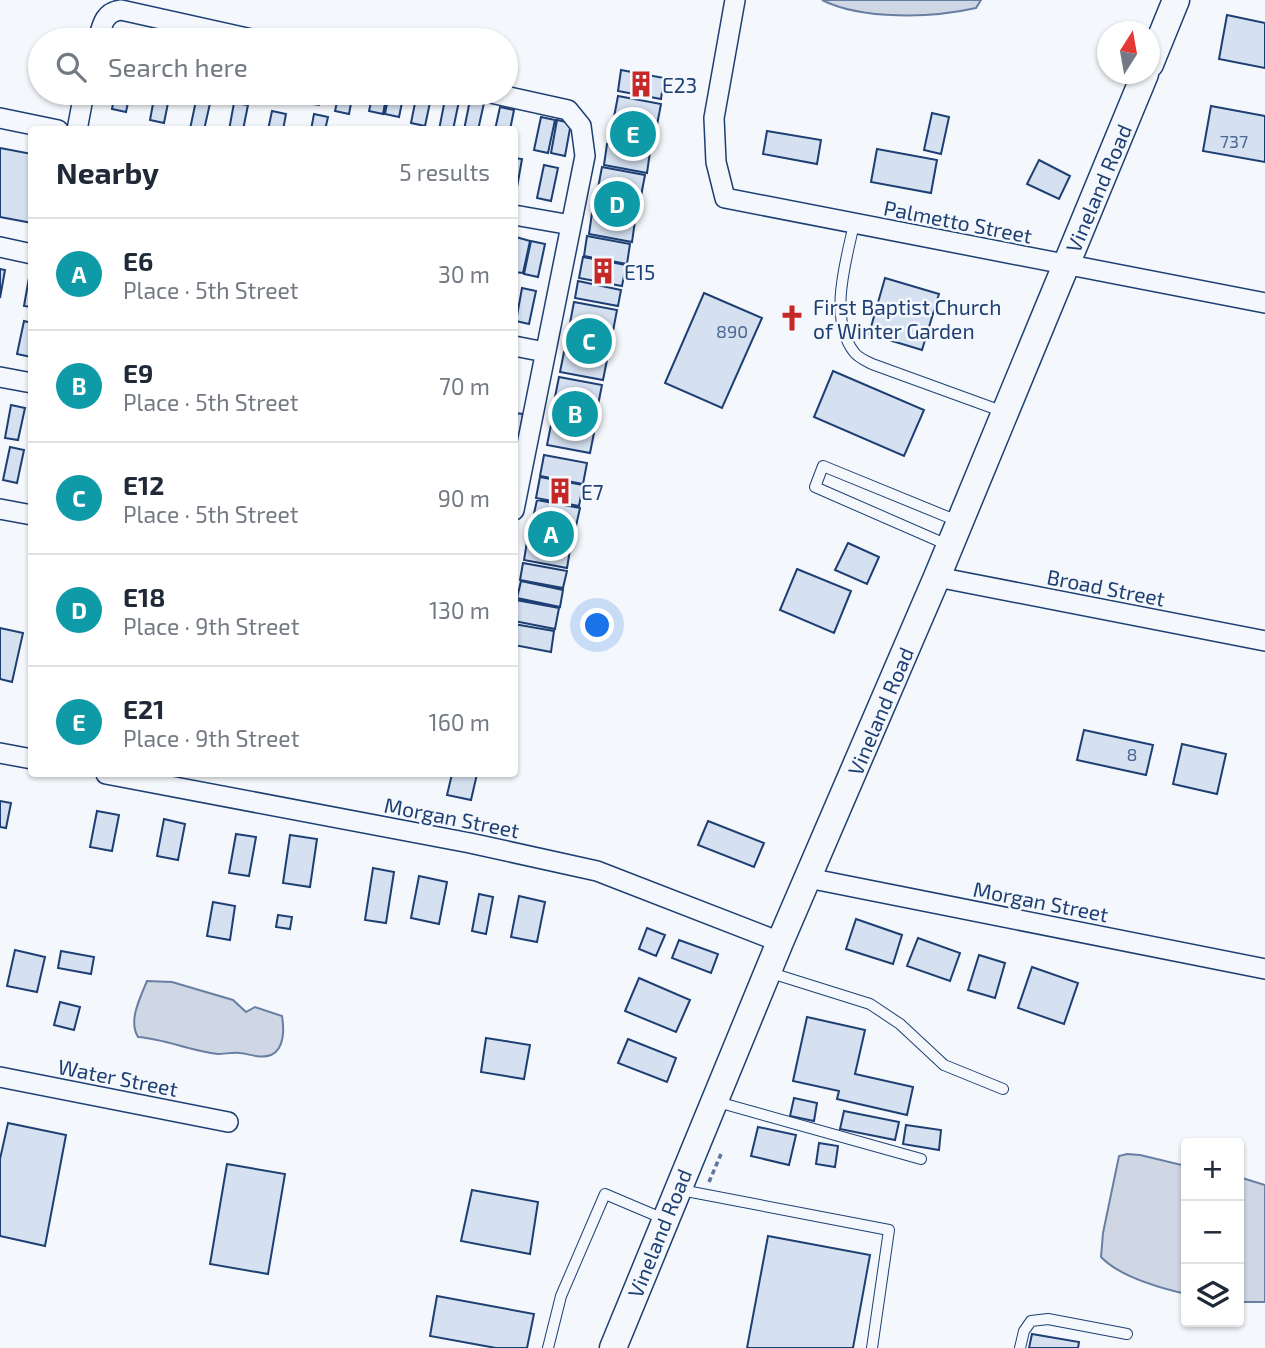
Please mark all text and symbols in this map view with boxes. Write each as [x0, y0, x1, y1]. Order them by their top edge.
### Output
north arrow [1097, 21, 1160, 84]
search box [28, 28, 518, 105]
icon: search [52, 48, 90, 86]
text: Search here [108, 51, 248, 82]
building icon: E23 [626, 69, 656, 99]
place label: E23 [662, 72, 697, 97]
pin: E [610, 108, 656, 160]
street label: Vineland Road [1060, 120, 1136, 256]
house number: 737 [1220, 130, 1248, 152]
text: Nearby [56, 154, 159, 190]
text: 5 results [399, 158, 490, 186]
pin: D [594, 178, 640, 230]
street label: Palmetto Street [882, 194, 1034, 248]
text: E6 [123, 245, 153, 276]
building icon: E15 [588, 256, 618, 286]
place label: E15 [624, 259, 655, 284]
text: A [71, 260, 87, 288]
text: 30 m [438, 260, 490, 288]
text: Place · 5th Street [123, 276, 299, 304]
place label: First Baptist Church of Winter Garden [813, 294, 1001, 343]
church icon: First Baptist Church of Winter Garden [777, 303, 807, 333]
pin: C [566, 315, 612, 367]
house number: 890 [716, 320, 748, 342]
text: E9 [123, 357, 153, 388]
text: B [72, 372, 86, 400]
text: 70 m [439, 372, 490, 400]
text: Place · 5th Street [123, 388, 299, 416]
pin: B [552, 388, 598, 440]
text: E12 [123, 469, 164, 500]
building icon: E7 [545, 476, 575, 506]
place label: E7 [581, 479, 604, 504]
text: C [72, 484, 86, 512]
text: 90 m [438, 484, 490, 512]
text: Place · 5th Street [123, 500, 299, 528]
pin: A [528, 508, 574, 560]
street label: Broad Street [1045, 563, 1167, 611]
text: E18 [123, 581, 165, 612]
text: D [71, 596, 87, 624]
text: 130 m [429, 596, 490, 624]
your location [580, 608, 614, 642]
text: Place · 9th Street [123, 612, 299, 640]
street label: Vineland Road [842, 643, 918, 779]
text: E21 [123, 693, 164, 724]
text: E [72, 708, 86, 736]
text: 160 m [429, 708, 490, 736]
text: Place · 9th Street [123, 724, 299, 752]
house number: 8 [1127, 743, 1137, 765]
street label: Morgan Street [382, 792, 522, 842]
street label: Morgan Street [971, 876, 1111, 926]
street label: Water Street [56, 1053, 180, 1101]
map controls [1181, 1138, 1244, 1327]
button: + [1181, 1138, 1244, 1201]
street label: Vineland Road [622, 1165, 696, 1301]
button: − [1181, 1201, 1244, 1264]
button: layers [1181, 1264, 1244, 1327]

